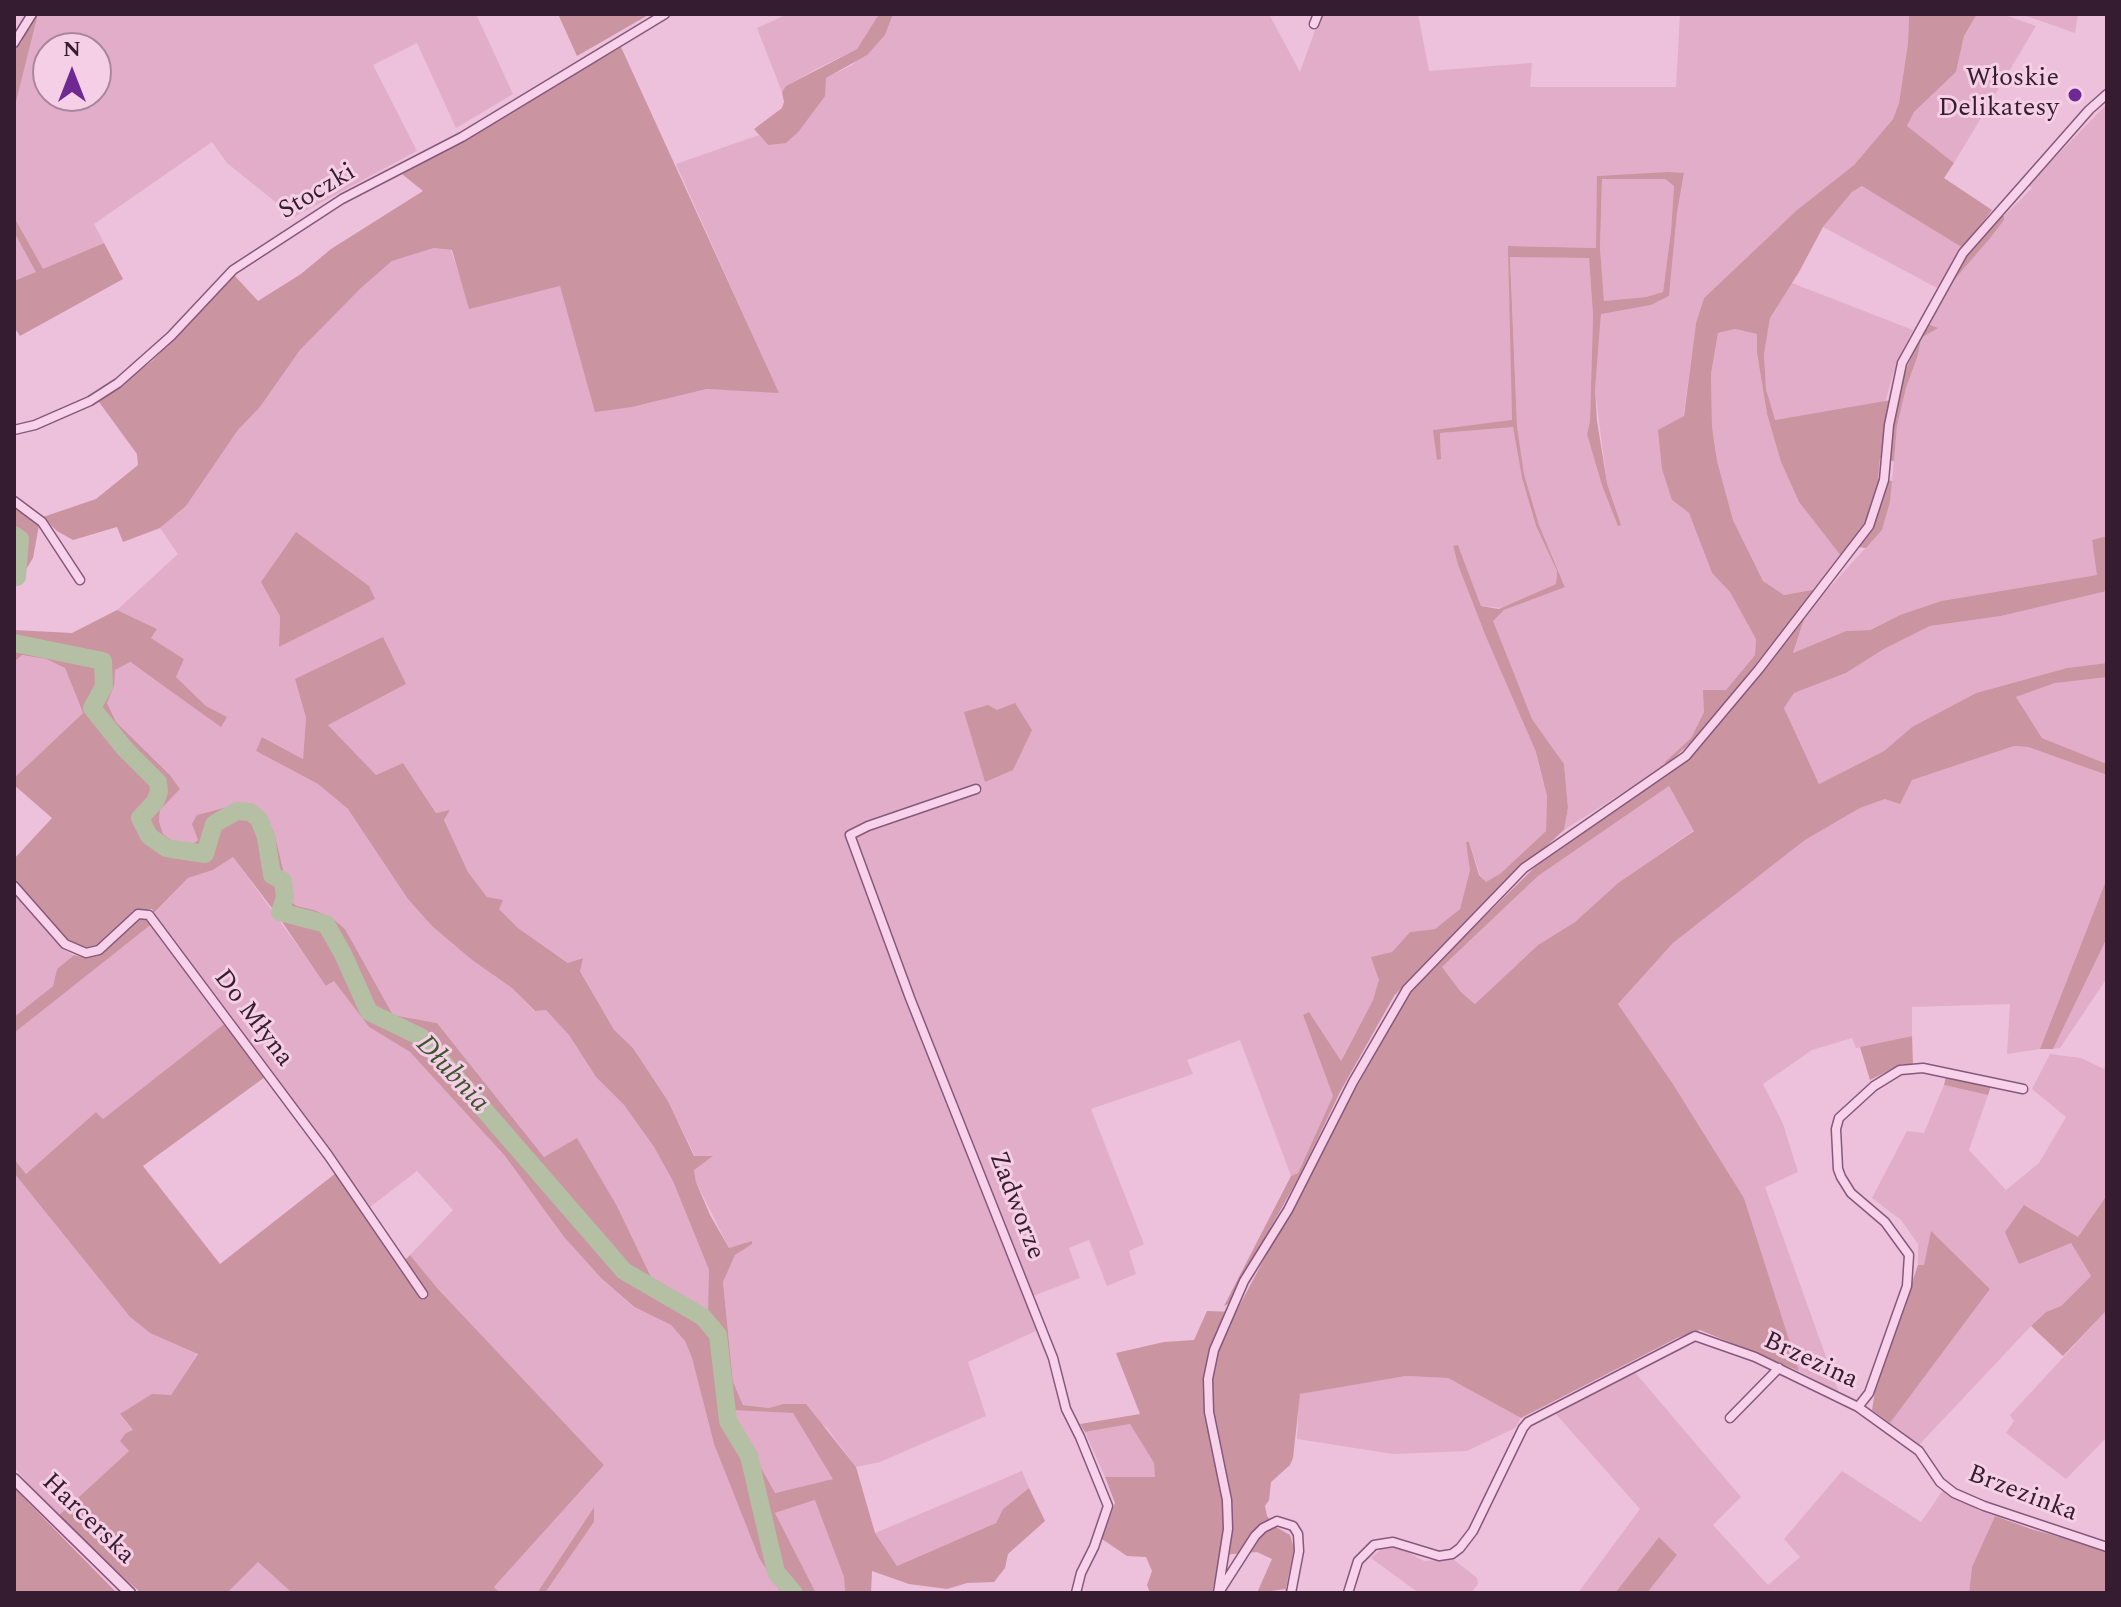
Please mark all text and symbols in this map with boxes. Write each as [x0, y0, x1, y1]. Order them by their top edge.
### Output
north arrow [32, 32, 112, 112]
text: N [63, 33, 81, 66]
place label: Włoskie Delikatesy [1938, 64, 2059, 126]
marker: Włoskie Delikatesy [2066, 86, 2084, 104]
street label: Stoczki [274, 158, 362, 228]
street label: Do Młyna [205, 964, 299, 1074]
water label: Dłubnia [407, 1029, 495, 1121]
street label: Zadworze [980, 1148, 1050, 1264]
street label: Brzezina [1758, 1327, 1862, 1397]
street label: Brzezinka [1963, 1460, 2081, 1530]
street label: Harcerska [34, 1468, 140, 1572]

